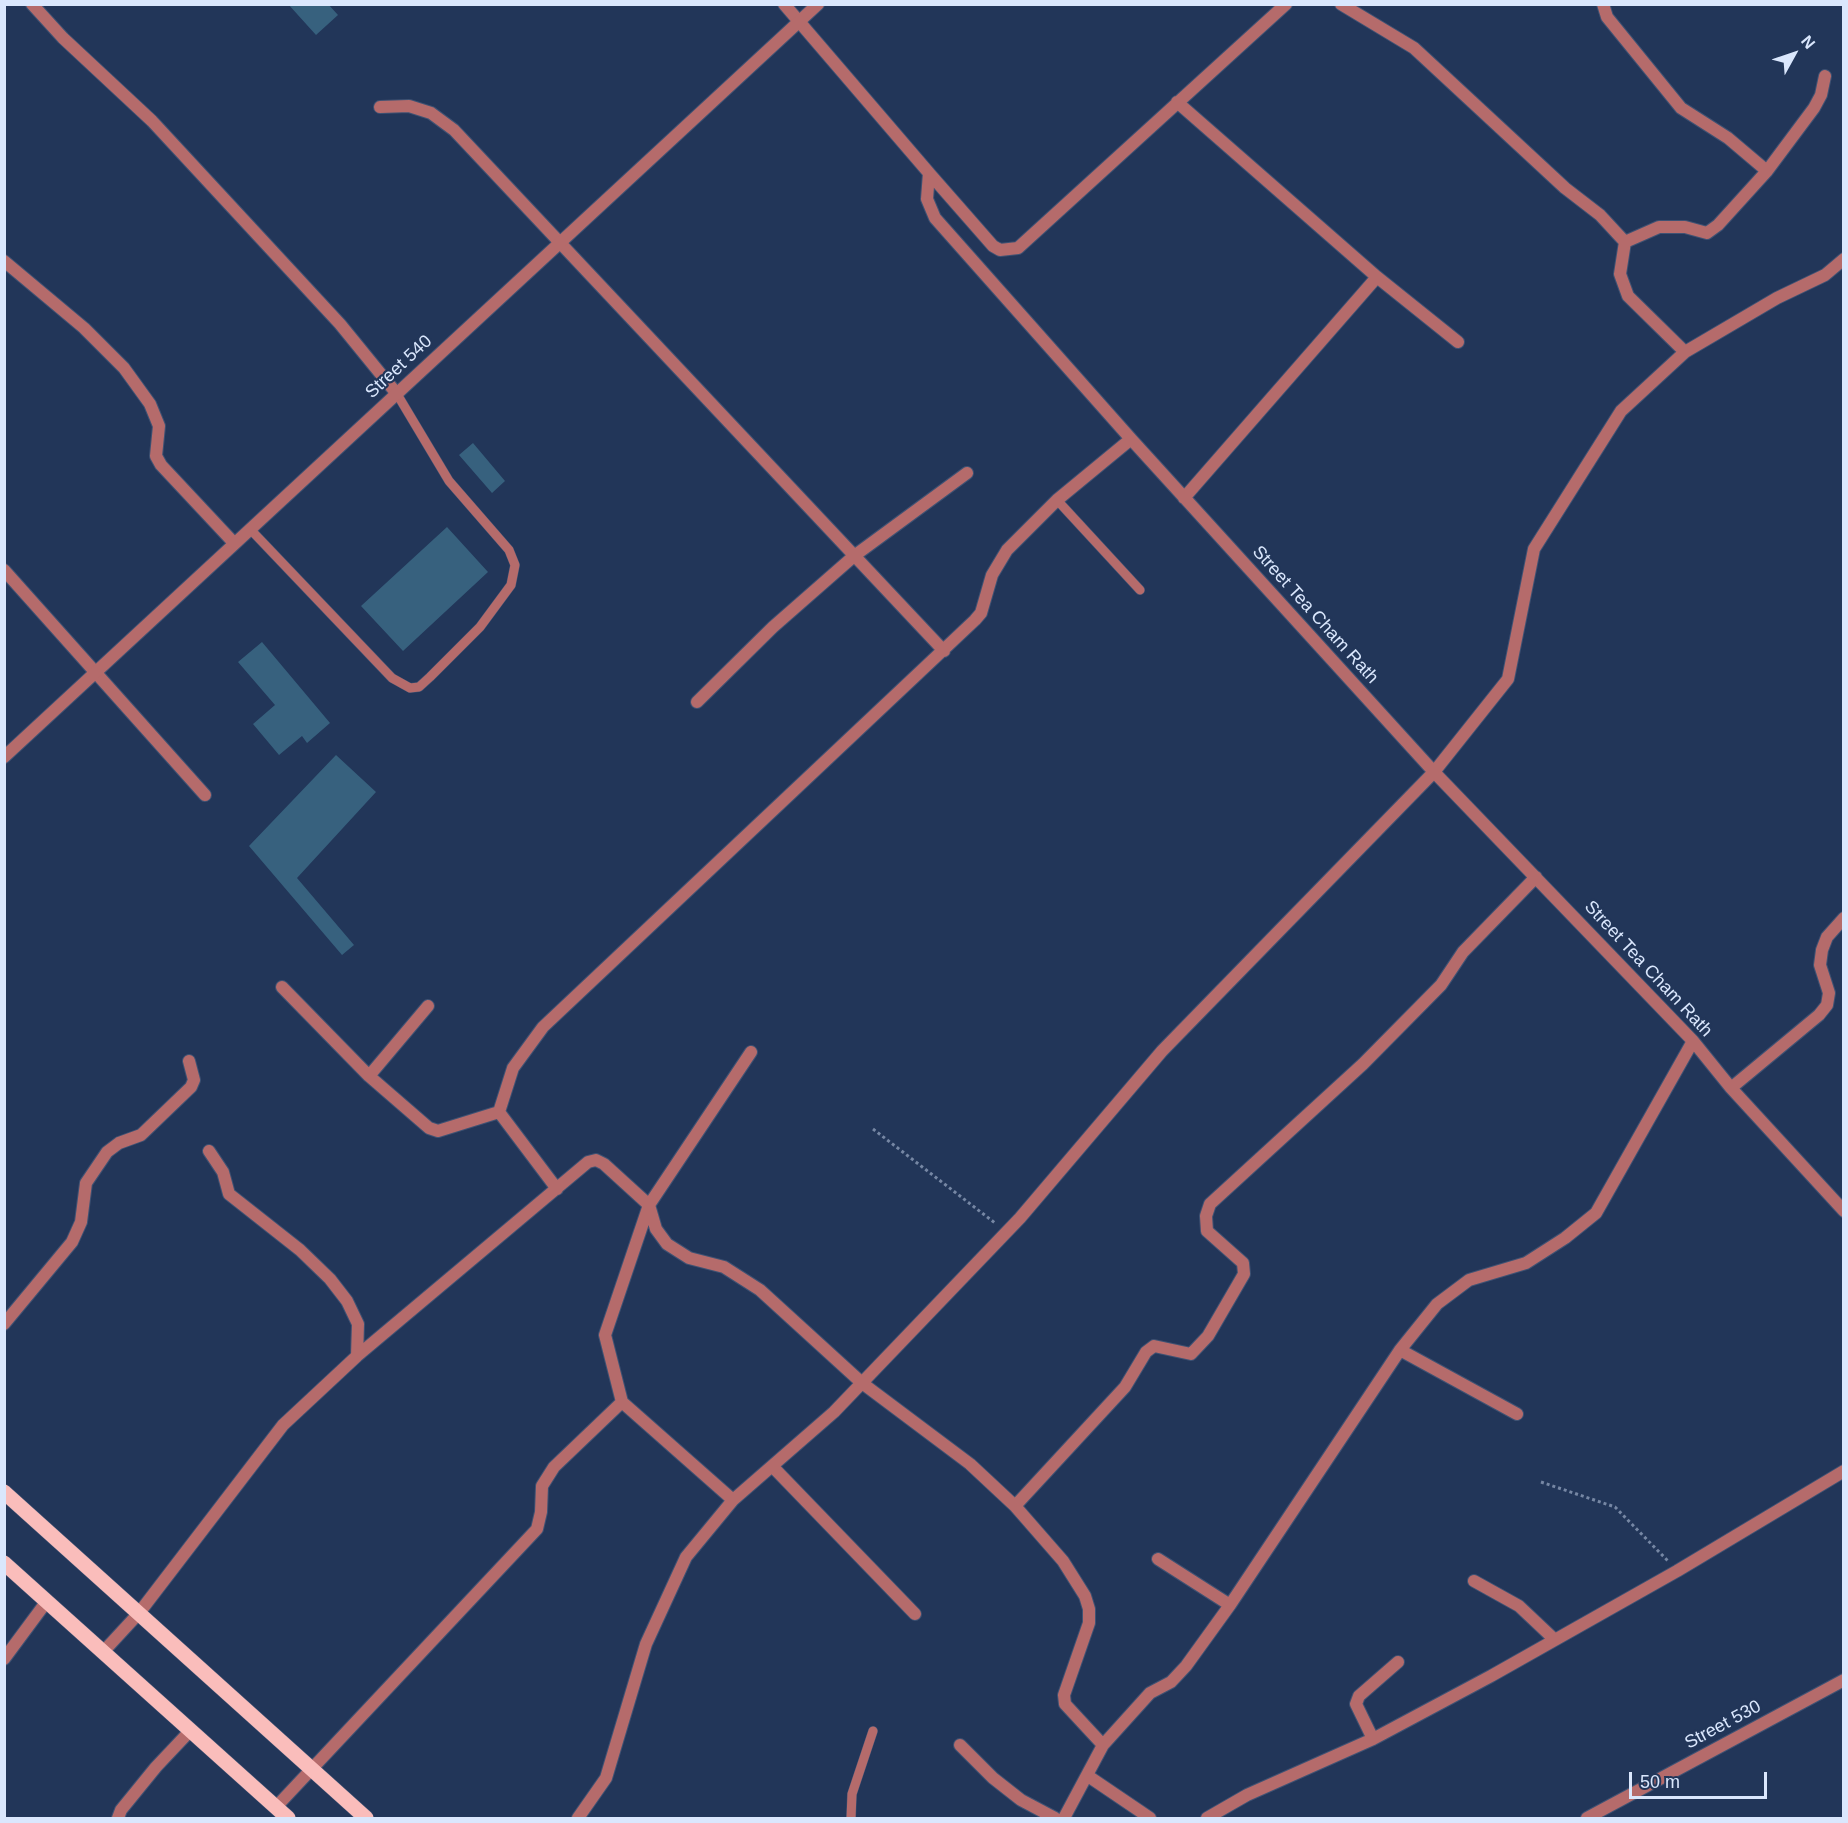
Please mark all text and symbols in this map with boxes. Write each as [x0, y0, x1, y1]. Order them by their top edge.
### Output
north arrow [1764, 24, 1824, 84]
text: N [1798, 32, 1818, 52]
street label: Street 540 [361, 331, 437, 403]
street label: Street Tea Cham Rath [1247, 542, 1383, 688]
street label: Street Tea Cham Rath [1579, 897, 1717, 1041]
street label: Street 530 [1681, 1696, 1765, 1754]
scale bar [1632, 1760, 1770, 1798]
text: 50 m [1640, 1772, 1680, 1792]

